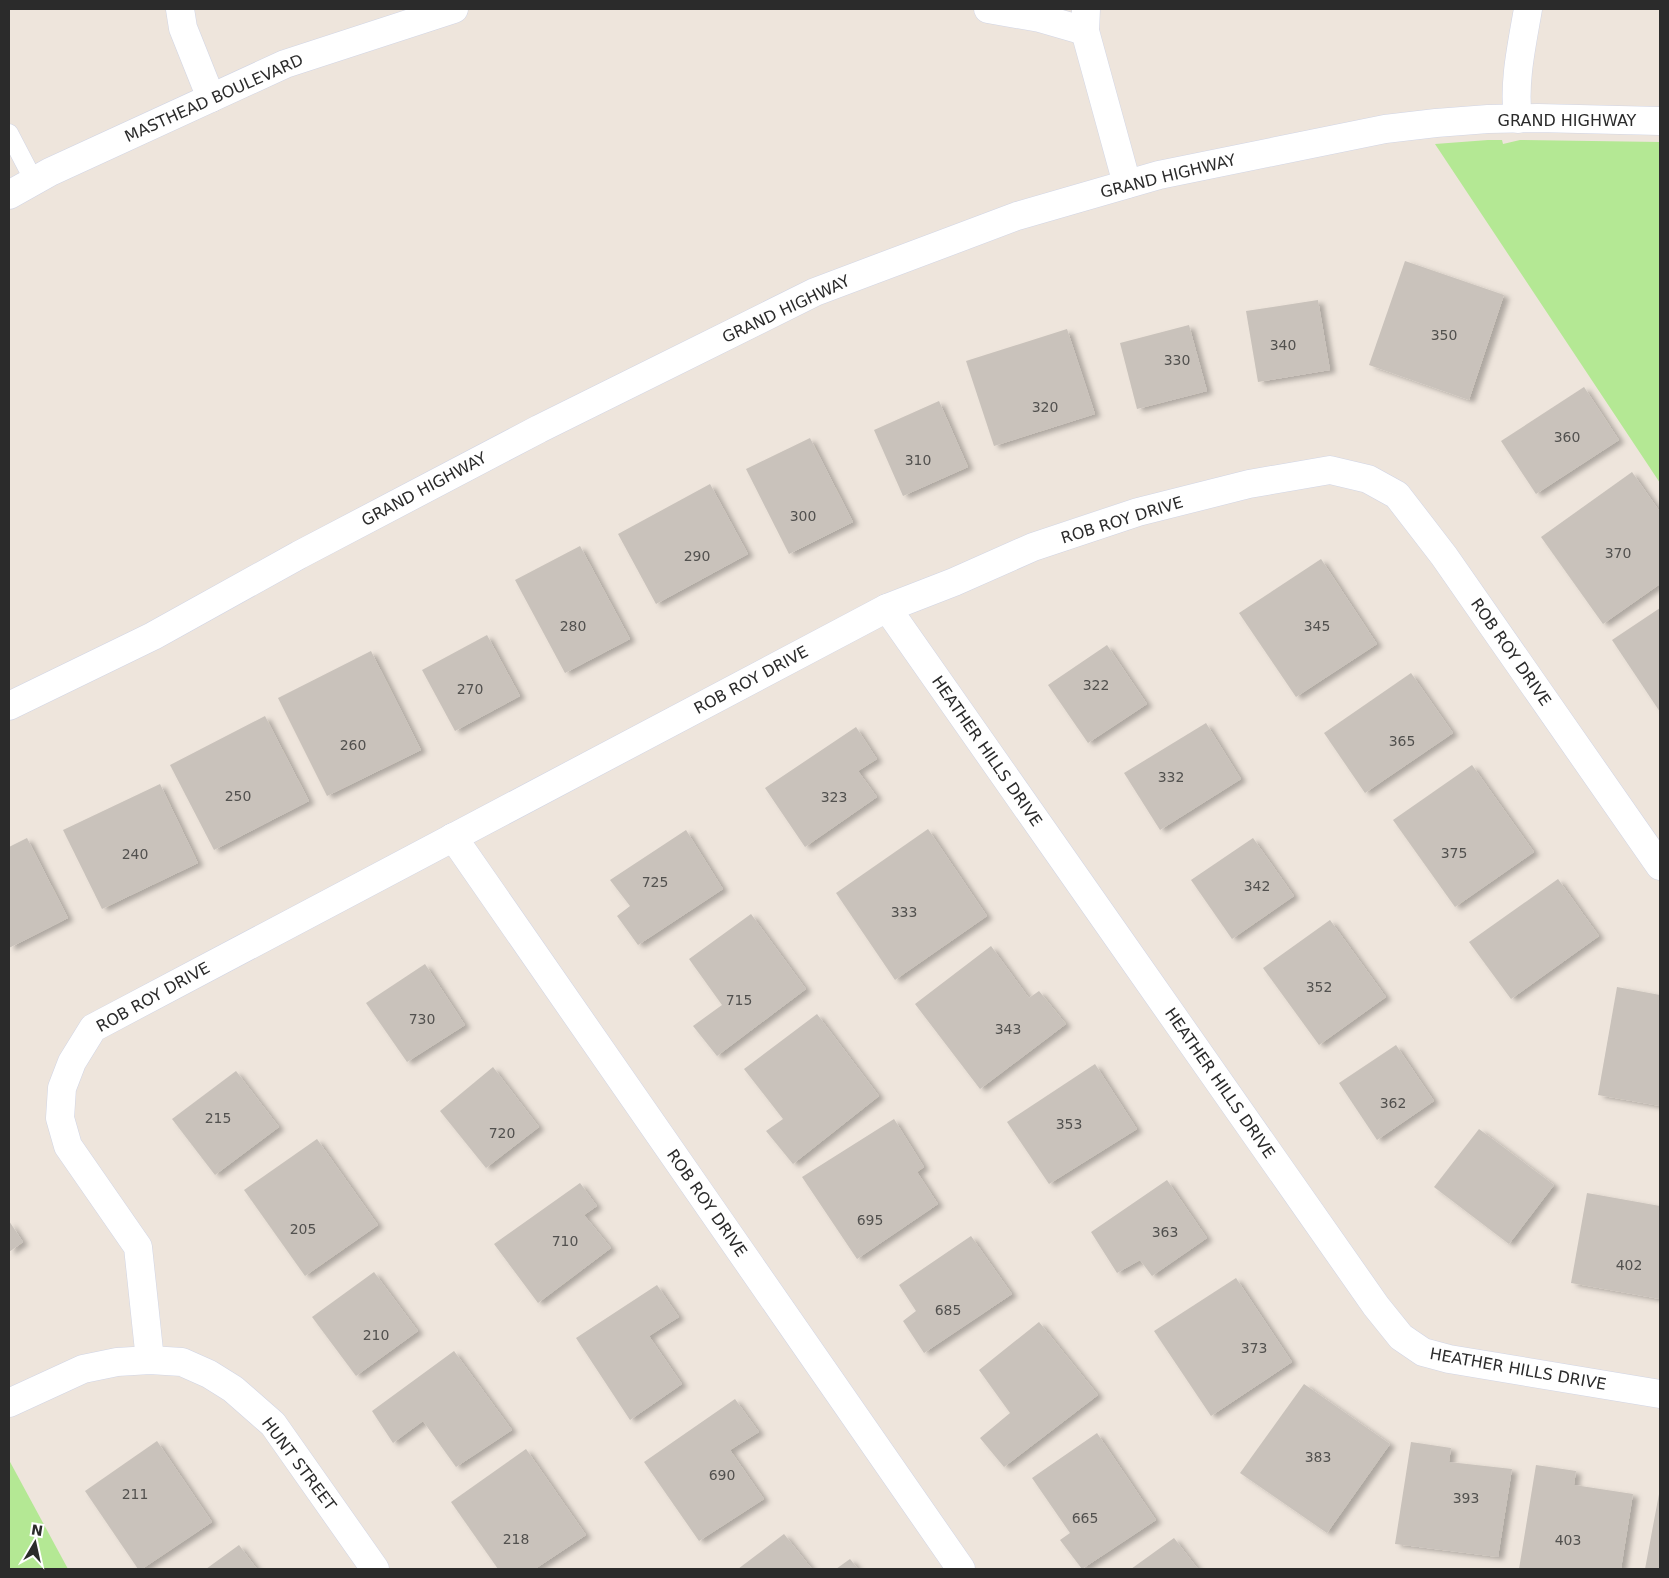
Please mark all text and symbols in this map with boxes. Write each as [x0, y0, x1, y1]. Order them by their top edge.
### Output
street label: MASTHEAD BOULEVARD [122, 50, 306, 146]
street label: GRAND HIGHWAY [1498, 111, 1637, 130]
street label: GRAND HIGHWAY [1098, 150, 1238, 202]
street label: GRAND HIGHWAY [719, 271, 853, 347]
house number: 350 [1431, 327, 1457, 343]
house number: 340 [1270, 337, 1296, 353]
house number: 330 [1164, 352, 1190, 368]
house number: 320 [1032, 399, 1058, 415]
house number: 360 [1554, 429, 1580, 445]
street label: GRAND HIGHWAY [358, 448, 490, 530]
house number: 310 [905, 452, 931, 468]
street label: ROB ROY DRIVE [1059, 492, 1185, 548]
house number: 300 [790, 508, 816, 524]
house number: 370 [1605, 545, 1631, 561]
house number: 290 [684, 548, 710, 564]
street label: ROB ROY DRIVE [1467, 595, 1555, 709]
house number: 280 [560, 618, 586, 634]
house number: 345 [1304, 618, 1330, 634]
street label: ROB ROY DRIVE [691, 642, 811, 718]
street label: HEATHER HILLS DRIVE [928, 672, 1046, 830]
house number: 322 [1083, 677, 1109, 693]
house number: 270 [457, 681, 483, 697]
house number: 365 [1389, 733, 1415, 749]
house number: 260 [340, 737, 366, 753]
house number: 332 [1158, 769, 1184, 785]
house number: 250 [225, 788, 251, 804]
house number: 323 [821, 789, 847, 805]
house number: 375 [1441, 845, 1467, 861]
house number: 240 [122, 846, 148, 862]
house number: 725 [642, 874, 668, 890]
house number: 342 [1244, 878, 1270, 894]
house number: 333 [891, 904, 917, 920]
street label: ROB ROY DRIVE [93, 958, 213, 1036]
house number: 352 [1306, 979, 1332, 995]
house number: 715 [726, 992, 752, 1008]
street label: HEATHER HILLS DRIVE [1161, 1004, 1279, 1162]
house number: 730 [409, 1011, 435, 1027]
house number: 343 [995, 1021, 1021, 1037]
house number: 362 [1380, 1095, 1406, 1111]
house number: 215 [205, 1110, 231, 1126]
house number: 353 [1056, 1116, 1082, 1132]
house number: 720 [489, 1125, 515, 1141]
street label: ROB ROY DRIVE [663, 1146, 751, 1260]
house number: 695 [857, 1212, 883, 1228]
house number: 205 [290, 1221, 316, 1237]
house number: 363 [1152, 1224, 1178, 1240]
house number: 710 [552, 1233, 578, 1249]
house number: 402 [1616, 1257, 1642, 1273]
house number: 685 [935, 1302, 961, 1318]
house number: 210 [363, 1327, 389, 1343]
house number: 373 [1241, 1340, 1267, 1356]
street label: HEATHER HILLS DRIVE [1428, 1344, 1608, 1394]
street label: HUNT STREET [258, 1414, 340, 1514]
house number: 383 [1305, 1449, 1331, 1465]
house number: 690 [709, 1467, 735, 1483]
house number: 211 [122, 1486, 148, 1502]
house number: 393 [1453, 1490, 1479, 1506]
house number: 665 [1072, 1510, 1098, 1526]
north arrow [10, 1518, 60, 1568]
text: N [30, 1521, 44, 1539]
house number: 218 [503, 1531, 529, 1547]
house number: 403 [1555, 1532, 1581, 1548]

